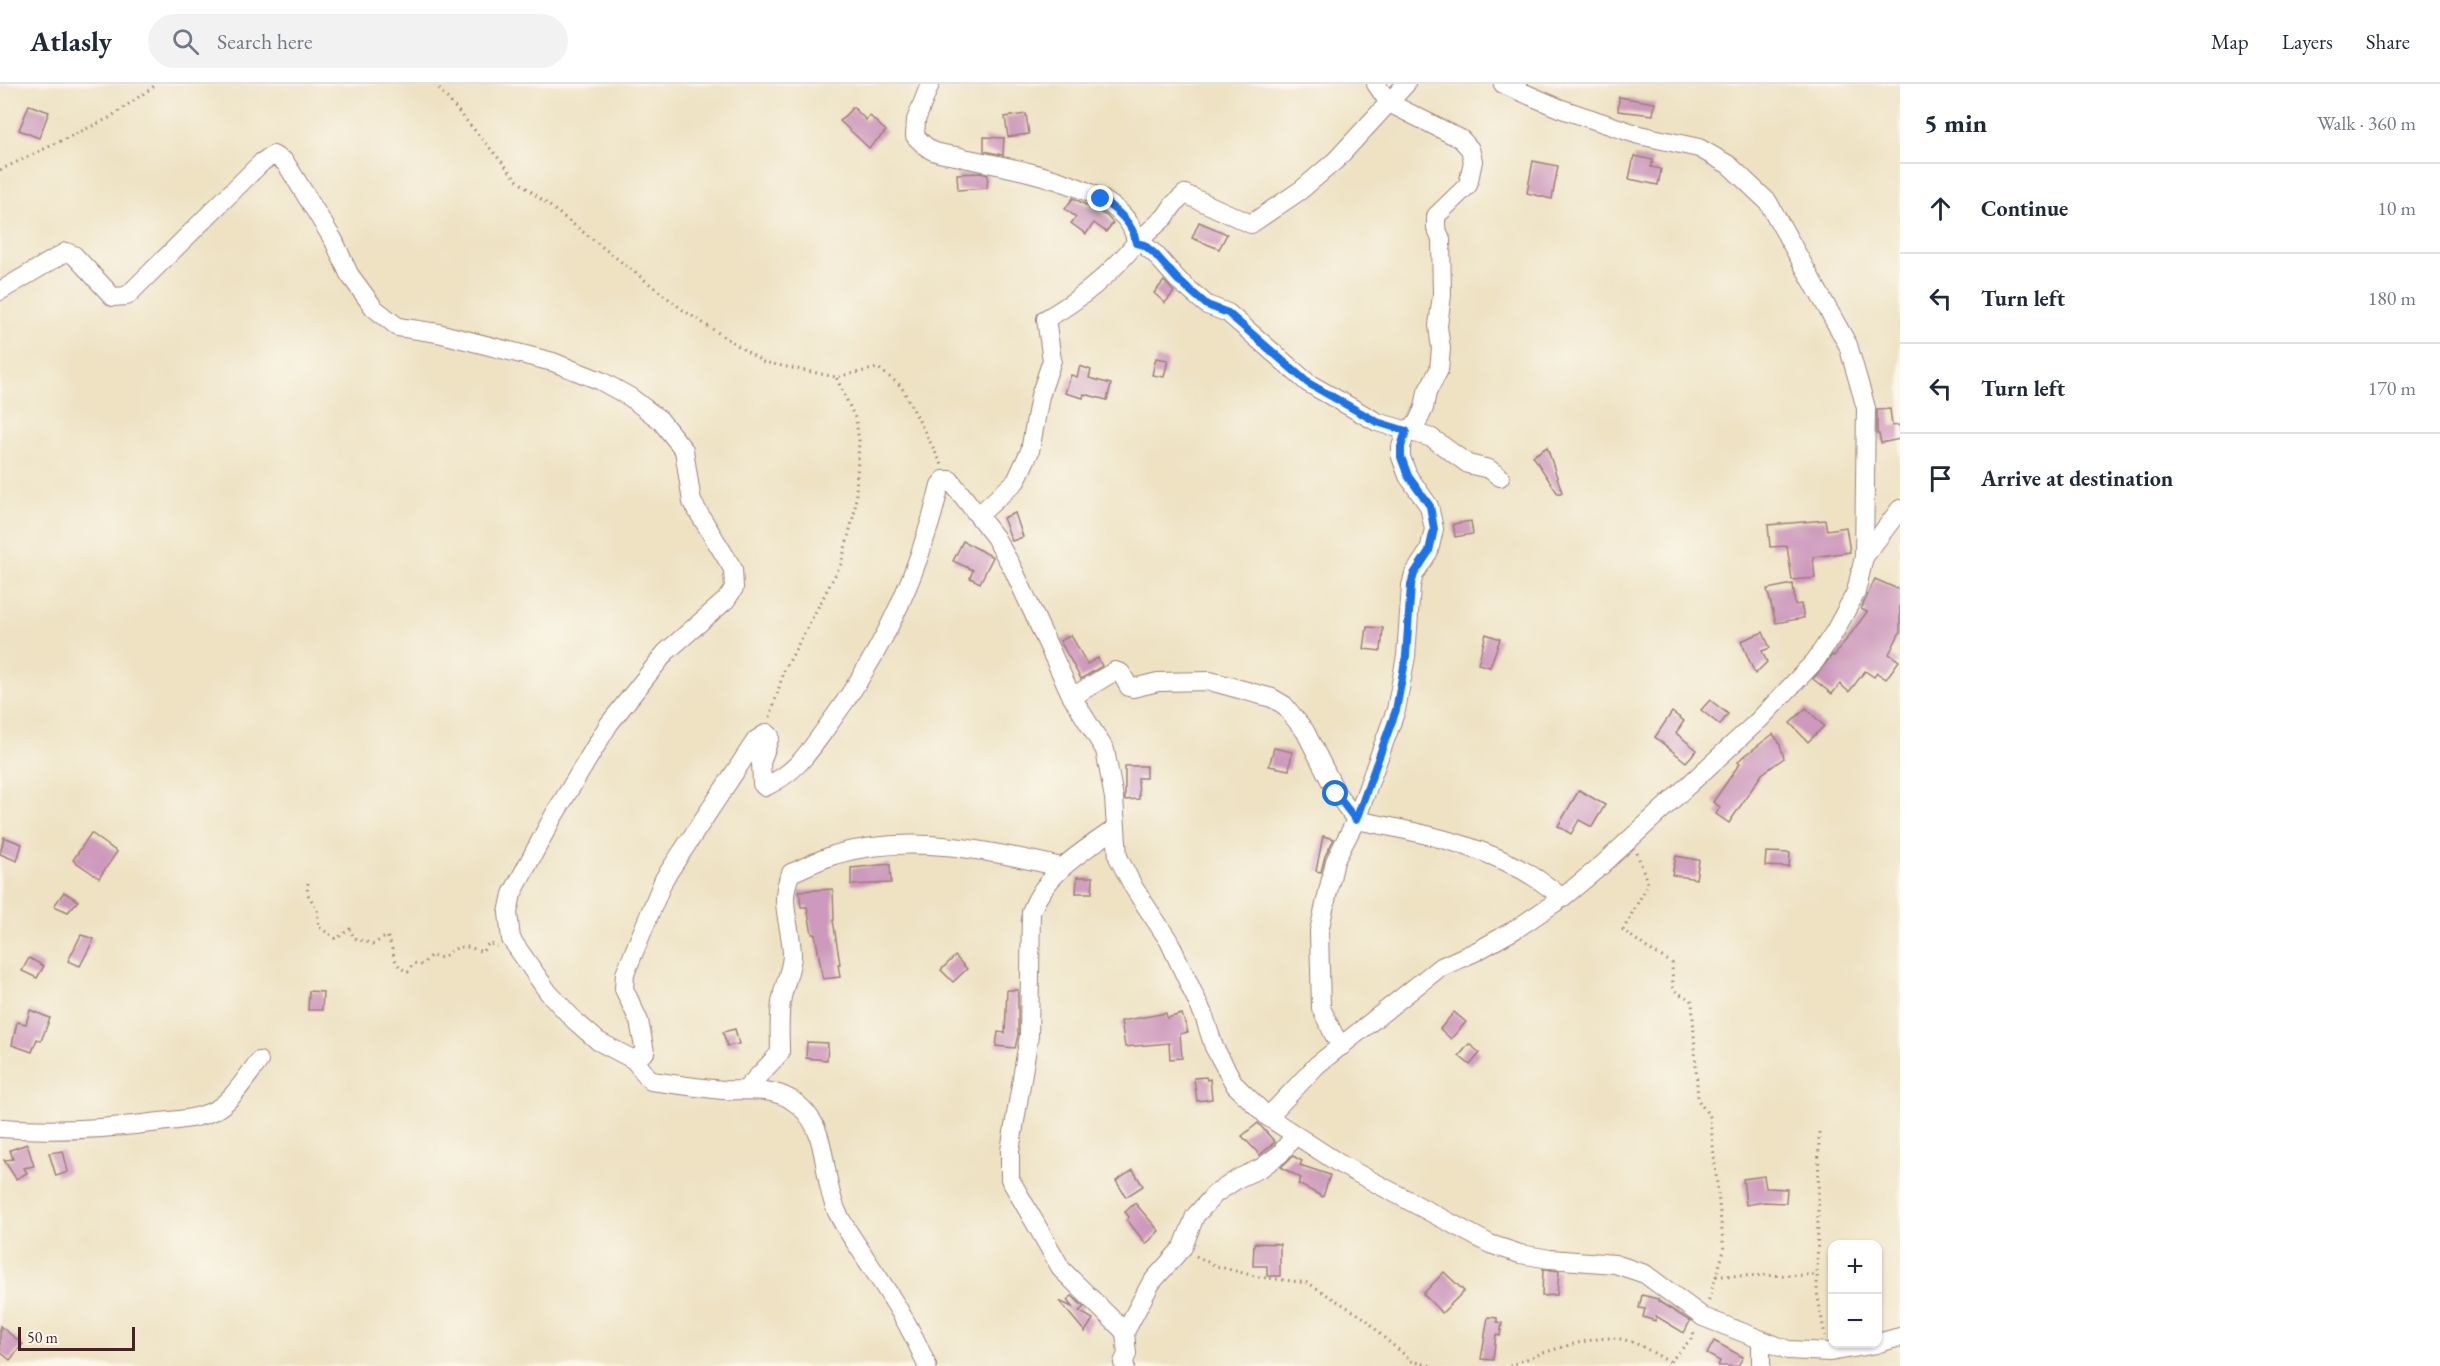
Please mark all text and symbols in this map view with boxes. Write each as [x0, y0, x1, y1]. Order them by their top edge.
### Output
search box [148, 14, 568, 68]
text: Atlasly [30, 23, 112, 59]
icon: search [169, 25, 202, 58]
text: Search here [217, 27, 313, 56]
text: Map [2211, 28, 2249, 55]
text: Layers [2282, 28, 2333, 55]
text: Share [2366, 28, 2410, 55]
text: 5 min [1924, 106, 1987, 140]
text: Walk · 360 m [2317, 110, 2416, 136]
route end [1087, 185, 1113, 211]
icon: ahead [1924, 192, 1957, 225]
text: Continue [1981, 194, 2068, 223]
text: 10 m [2377, 195, 2416, 221]
icon: left [1924, 282, 1957, 315]
text: Turn left [1981, 284, 2065, 313]
text: 180 m [2368, 285, 2416, 311]
icon: left [1924, 372, 1957, 405]
text: Turn left [1981, 374, 2065, 403]
text: 170 m [2368, 375, 2416, 401]
icon: arrive [1924, 462, 1957, 495]
text: Arrive at destination [1981, 464, 2173, 493]
route start [1322, 780, 1348, 806]
map controls [1828, 1240, 1882, 1348]
button: + [1828, 1240, 1882, 1294]
button: − [1828, 1294, 1882, 1348]
scale bar [18, 1324, 135, 1352]
text: 50 m [27, 1327, 58, 1348]

